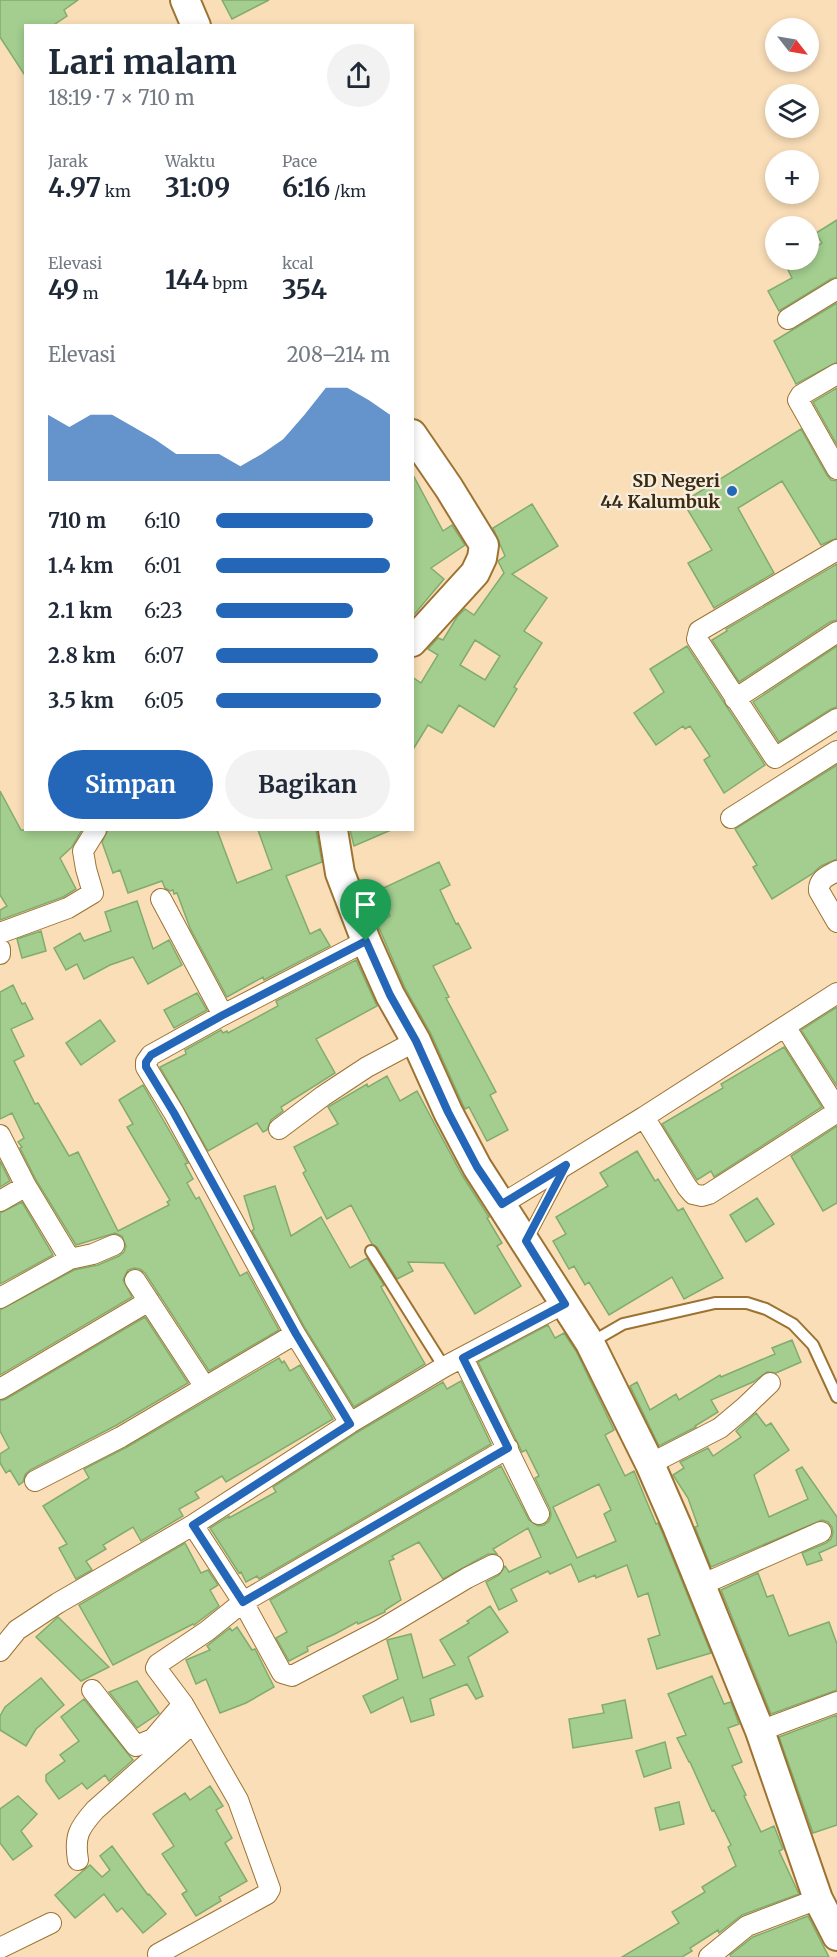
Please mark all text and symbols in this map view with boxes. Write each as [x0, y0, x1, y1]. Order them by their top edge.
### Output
north arrow [765, 18, 819, 72]
map controls [765, 18, 819, 270]
text: Lari malam [48, 42, 237, 83]
button: share [327, 44, 390, 107]
button: layers [765, 84, 819, 138]
text: 18:19 · 7 × 710 m [48, 85, 195, 110]
button: + [765, 150, 819, 204]
text: Jarak [48, 151, 88, 171]
text: Waktu [165, 151, 215, 171]
text: Pace [282, 151, 317, 171]
text: 4.97 [48, 171, 101, 204]
text: 31:09 [165, 171, 230, 204]
text: 6:16 [282, 171, 330, 204]
text: km [101, 181, 131, 201]
text: /km [330, 181, 366, 201]
button: − [765, 216, 819, 270]
text: Elevasi [48, 253, 102, 273]
text: kcal [282, 253, 313, 273]
text: 144 [165, 263, 209, 296]
text: 49 [48, 273, 79, 306]
text: bpm [209, 273, 248, 293]
text: 354 [282, 273, 327, 306]
text: m [79, 283, 99, 303]
text: Elevasi [48, 342, 116, 367]
text: 208–214 m [287, 342, 390, 367]
place label: SD Negeri 44 Kalumbuk [600, 469, 720, 513]
marker: SD Negeri 44 Kalumbuk [725, 484, 739, 498]
text: 710 m [48, 508, 106, 533]
text: 6:10 [144, 508, 181, 533]
text: 1.4 km [48, 553, 113, 578]
text: 6:01 [144, 553, 181, 578]
text: 2.1 km [48, 598, 112, 623]
text: 6:23 [144, 598, 183, 623]
text: 2.8 km [48, 643, 116, 668]
text: 6:07 [144, 643, 184, 668]
text: 3.5 km [48, 688, 114, 713]
text: 6:05 [144, 688, 184, 713]
button: Simpan [48, 750, 213, 819]
button: Bagikan [225, 750, 390, 819]
pin [340, 879, 391, 941]
icon: arrive [349, 888, 382, 921]

